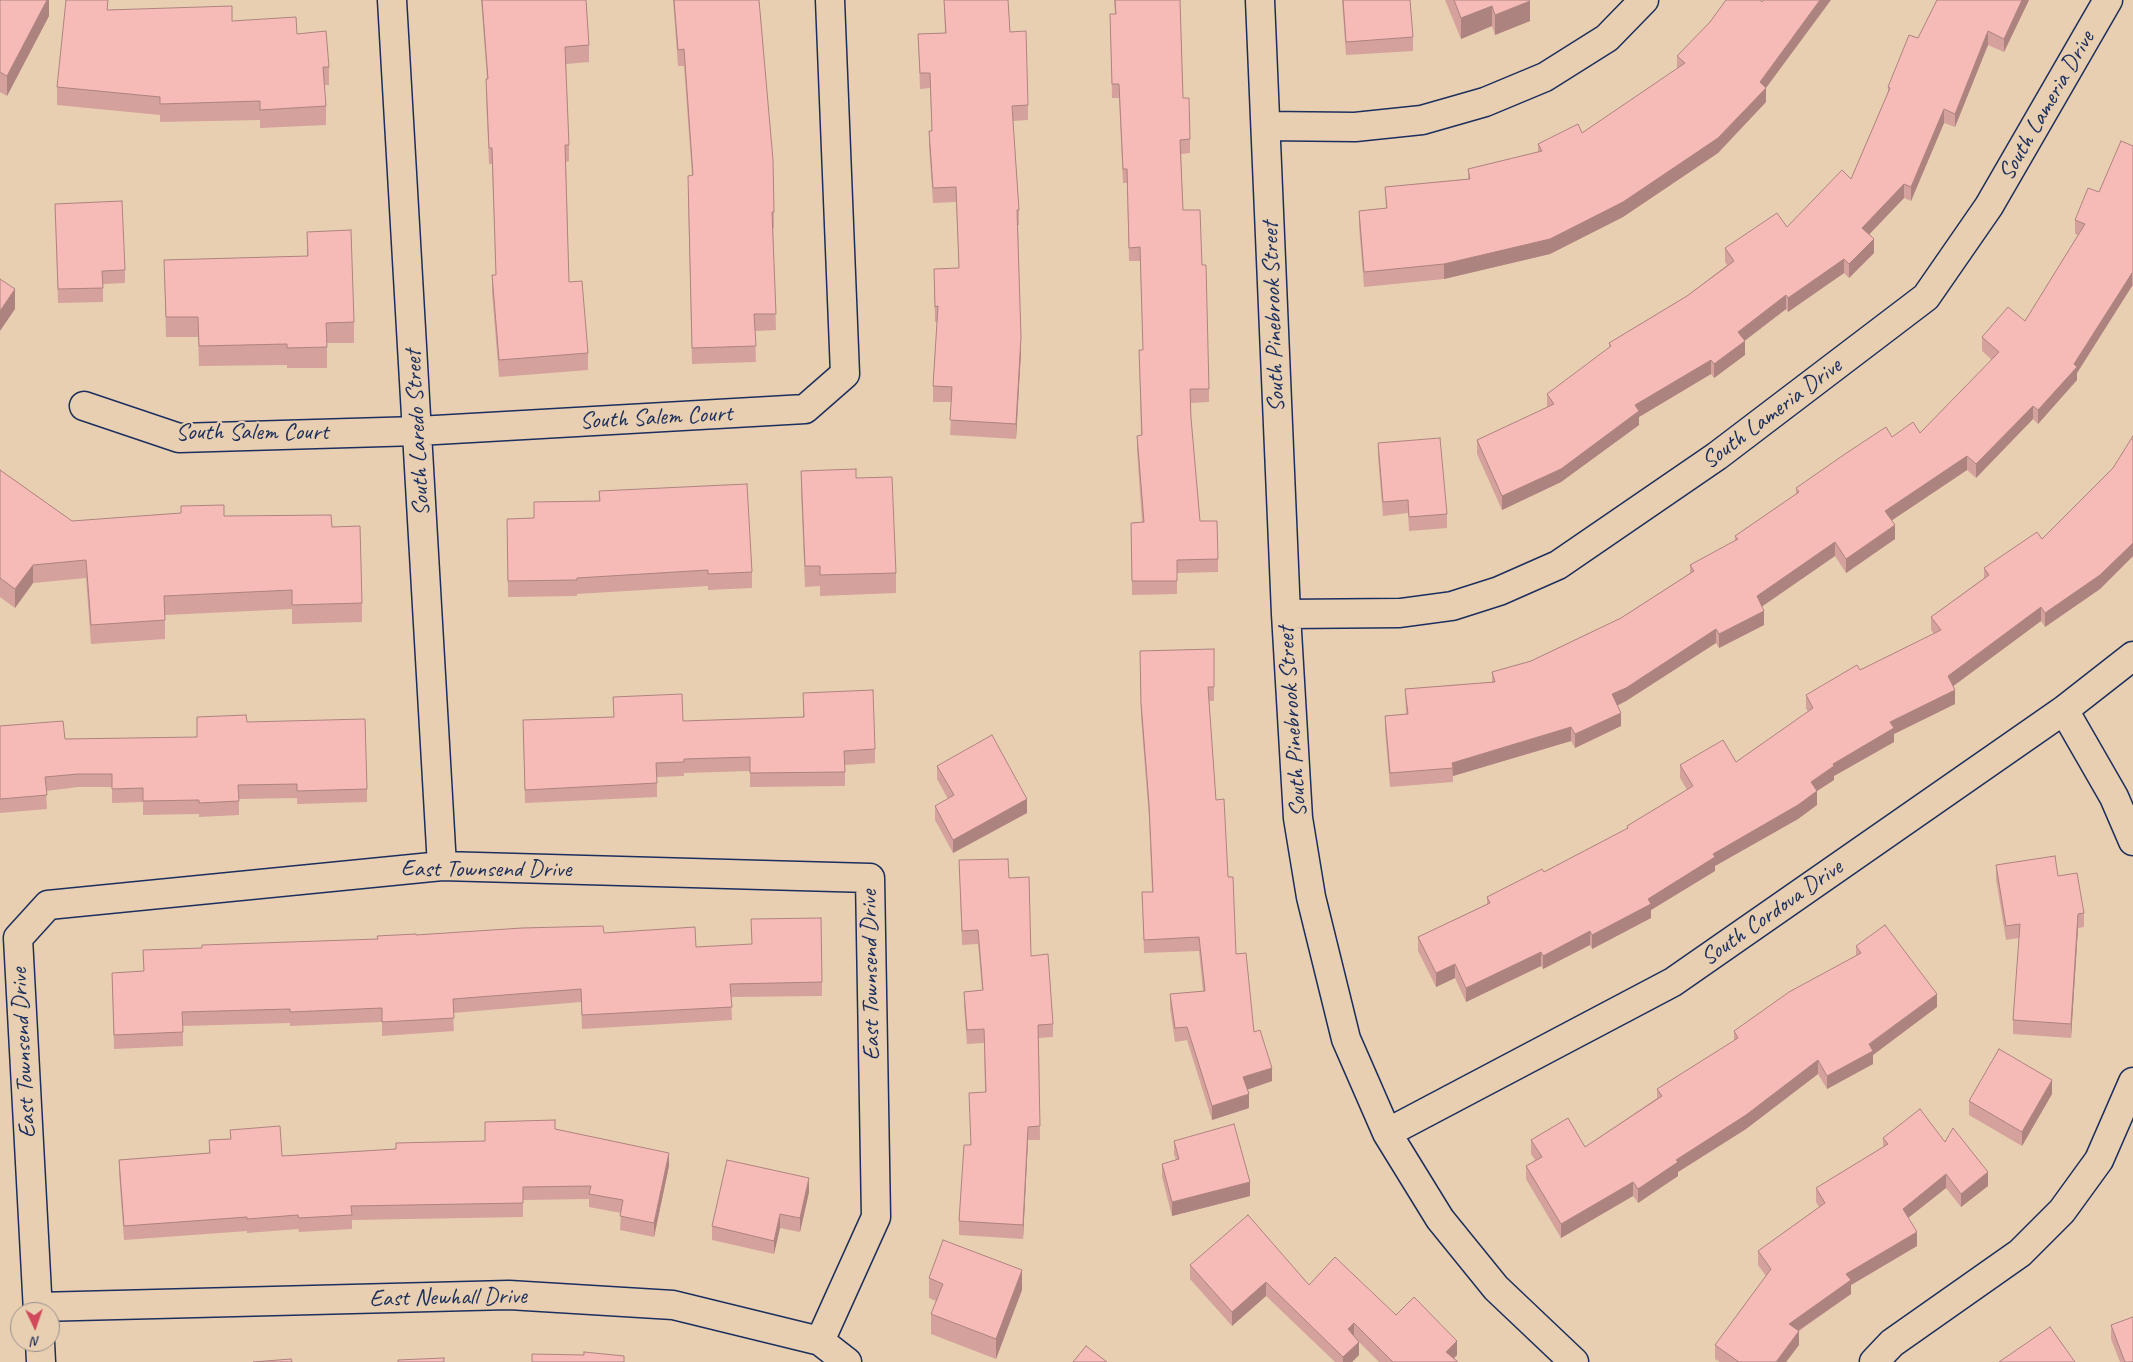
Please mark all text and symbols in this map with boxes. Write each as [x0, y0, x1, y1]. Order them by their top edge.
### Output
street label: South Lameria Drive [1993, 26, 2101, 186]
street label: South Pinebrook Street [1256, 221, 1292, 413]
street label: South Laredo Street [399, 349, 437, 517]
street label: South Lameria Drive [1696, 352, 1848, 476]
street label: South Salem Court [579, 400, 733, 436]
street label: South Salem Court [176, 419, 328, 447]
street label: South Pinebrook Street [1272, 626, 1314, 818]
street label: South Cordova Drive [1696, 853, 1848, 973]
street label: East Townsend Drive [401, 856, 571, 884]
street label: East Townsend Drive [855, 890, 887, 1060]
street label: East Townsend Drive [5, 967, 43, 1139]
street label: East Newhall Drive [369, 1282, 527, 1314]
north arrow [10, 1302, 60, 1352]
text: N [31, 1333, 41, 1350]

